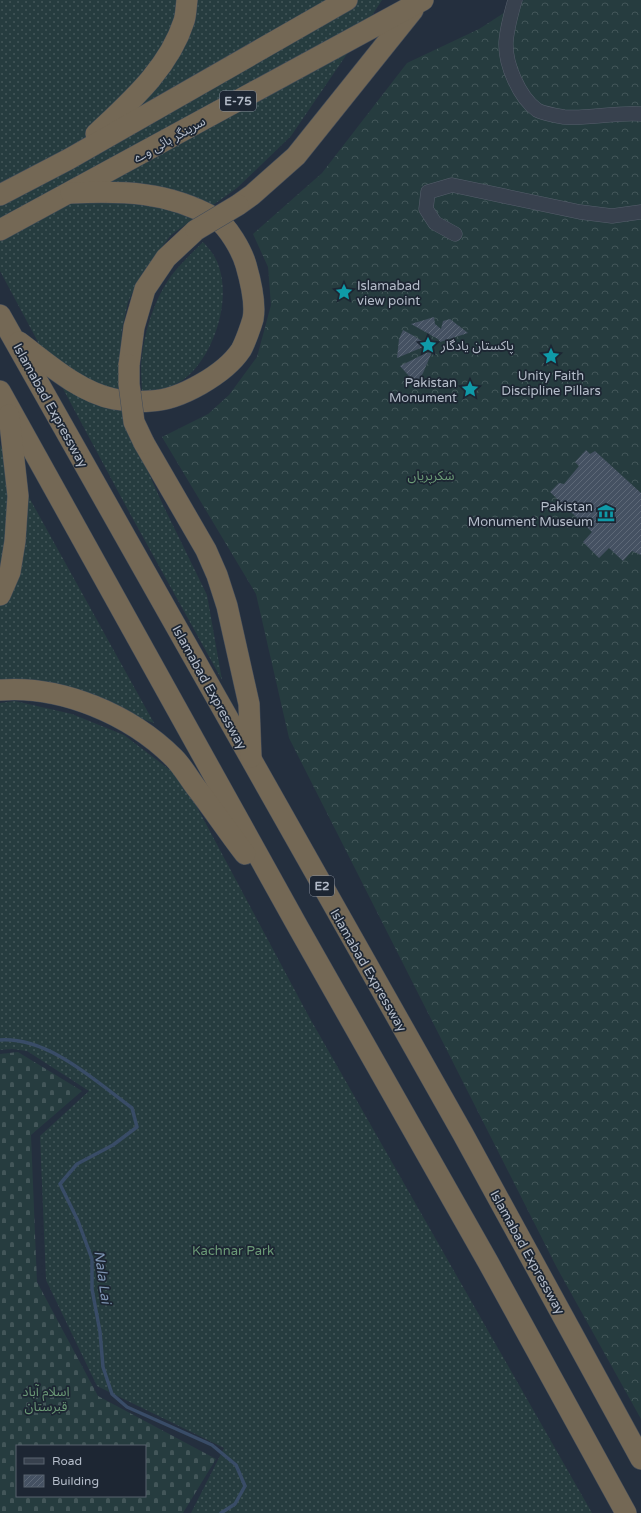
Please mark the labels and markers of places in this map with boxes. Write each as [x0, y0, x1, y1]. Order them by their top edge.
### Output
place label: Islamabad view point [357, 278, 420, 309]
place icon: Islamabad view point [334, 282, 354, 302]
place icon: پاکستان یادگار [418, 335, 438, 355]
place label: پاکستان یادگار [440, 338, 514, 355]
place icon: Unity Faith Discipline Pillars [541, 346, 561, 366]
place label: Unity Faith Discipline Pillars [501, 368, 601, 399]
place label: Pakistan Monument [389, 375, 457, 406]
place icon: Pakistan Monument [460, 379, 480, 399]
place label: Pakistan Monument Museum [468, 499, 593, 530]
museum icon: Pakistan Monument Museum [596, 503, 616, 523]

